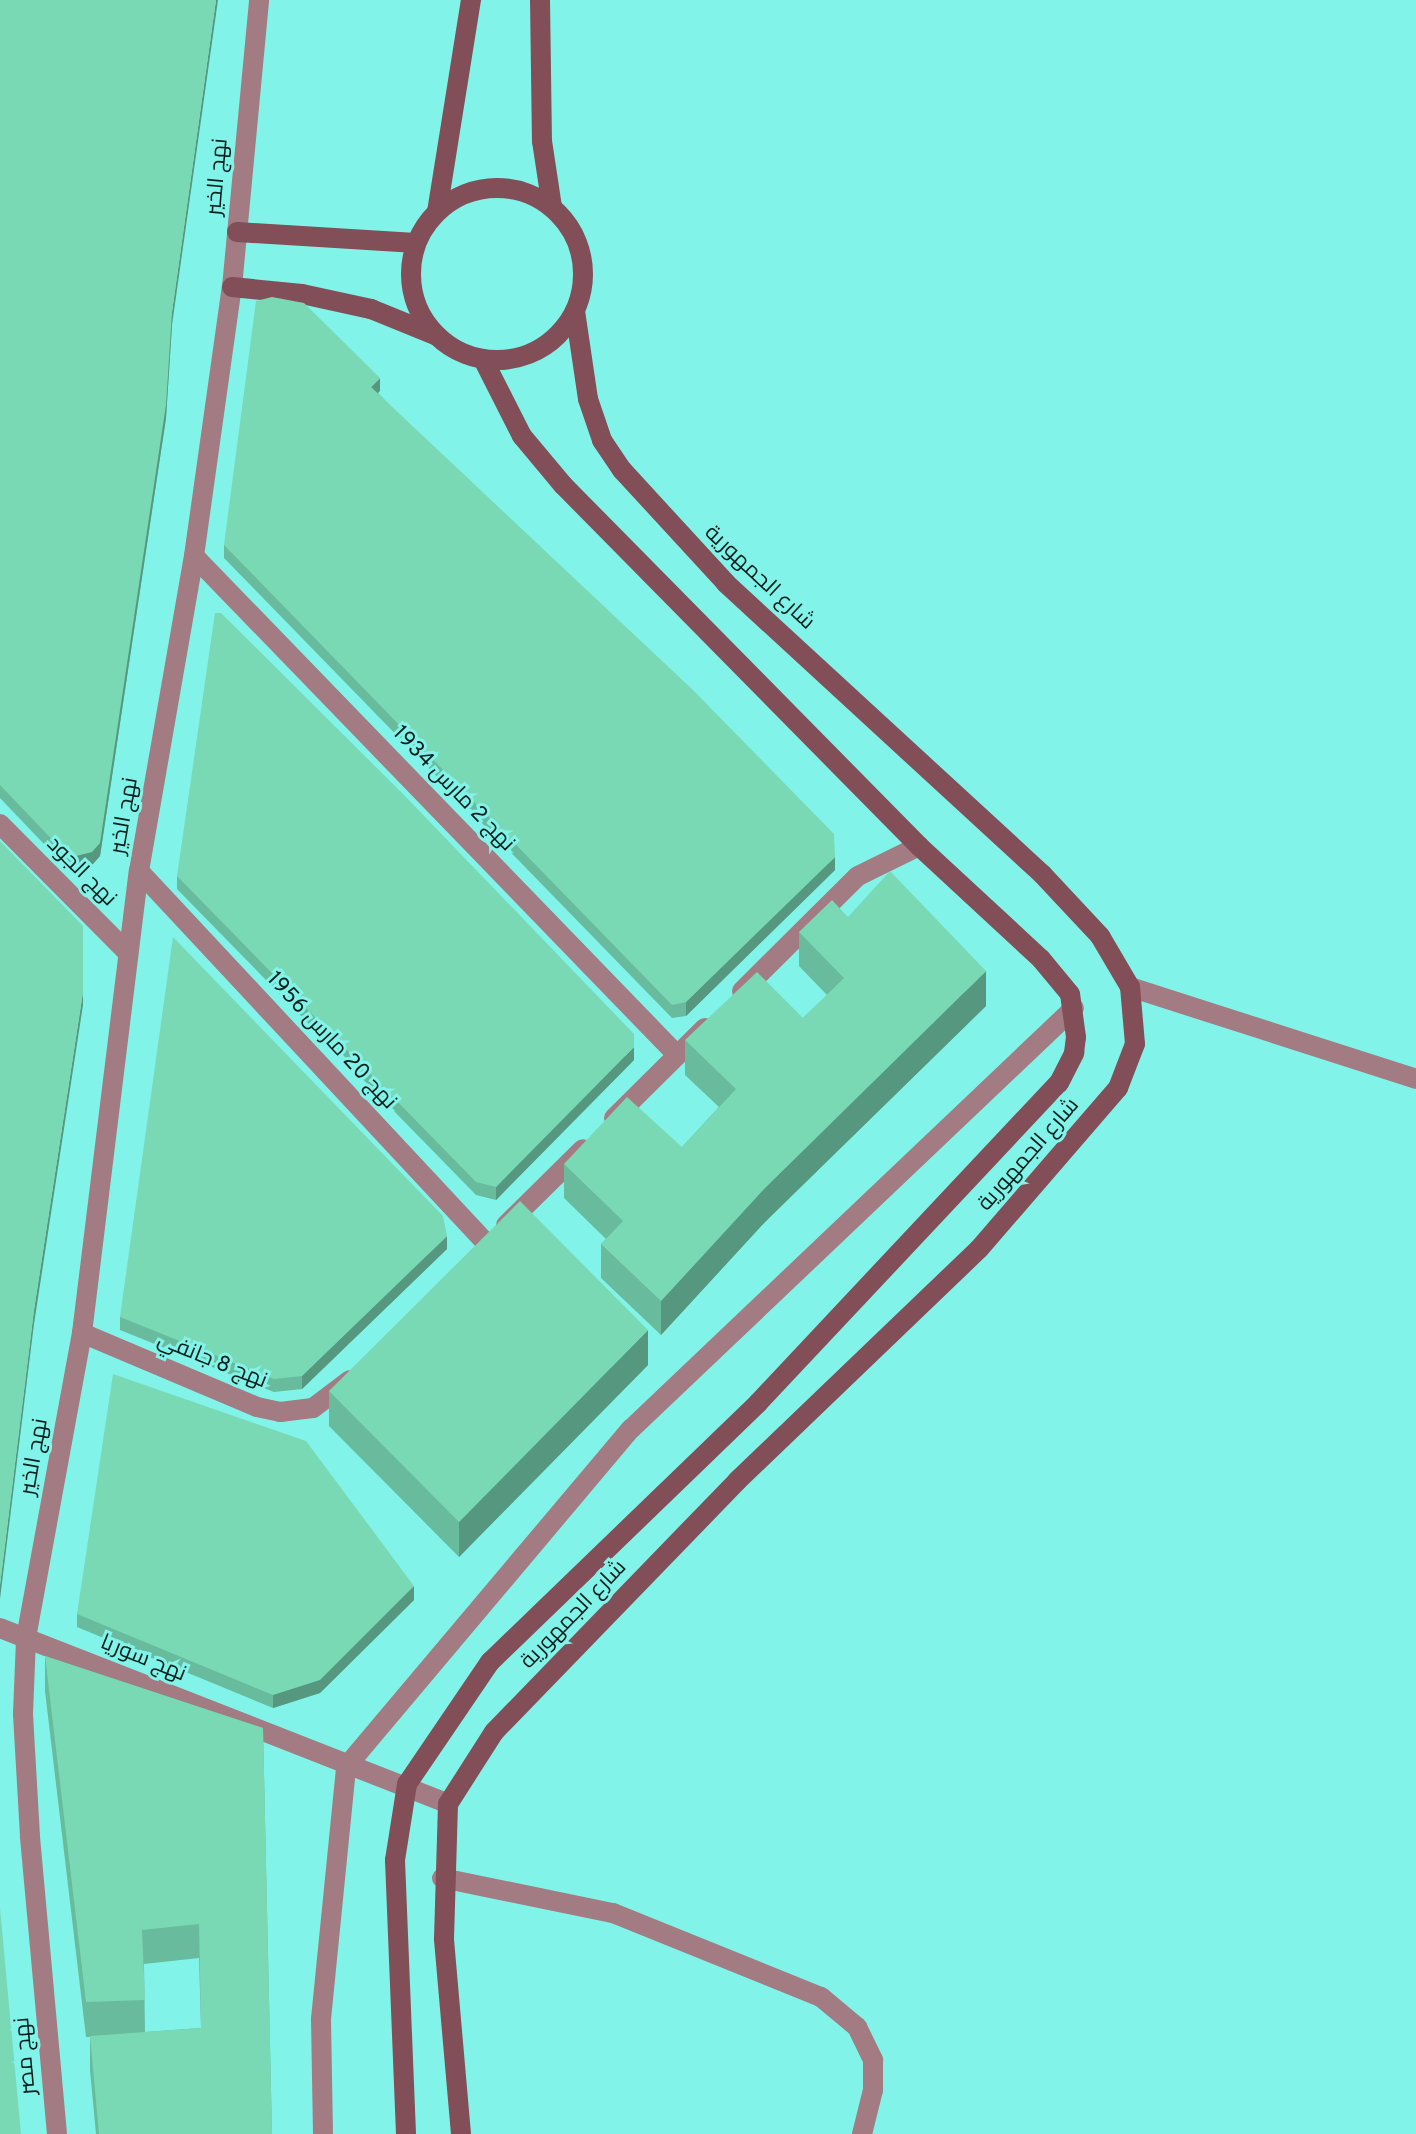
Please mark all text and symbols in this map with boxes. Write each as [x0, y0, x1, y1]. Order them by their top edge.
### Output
street label: نهج الخير [201, 137, 235, 217]
street label: شارع الجمهورية [698, 520, 820, 636]
street label: نهج 2 مارس 1934 [386, 721, 520, 857]
street label: نهج الخير [105, 775, 145, 857]
street label: نهج الجود [41, 832, 121, 912]
street label: نهج 20 مارس 1956 [260, 967, 402, 1115]
street label: شارع الجمهورية [973, 1093, 1085, 1217]
street label: نهج 8 جانفي [153, 1327, 271, 1395]
street label: نهج الخير [15, 1416, 55, 1498]
street label: شارع الجمهورية [515, 1555, 633, 1675]
street label: نهج سوريا [96, 1630, 190, 1688]
street label: نهج مصر [9, 2016, 43, 2096]

